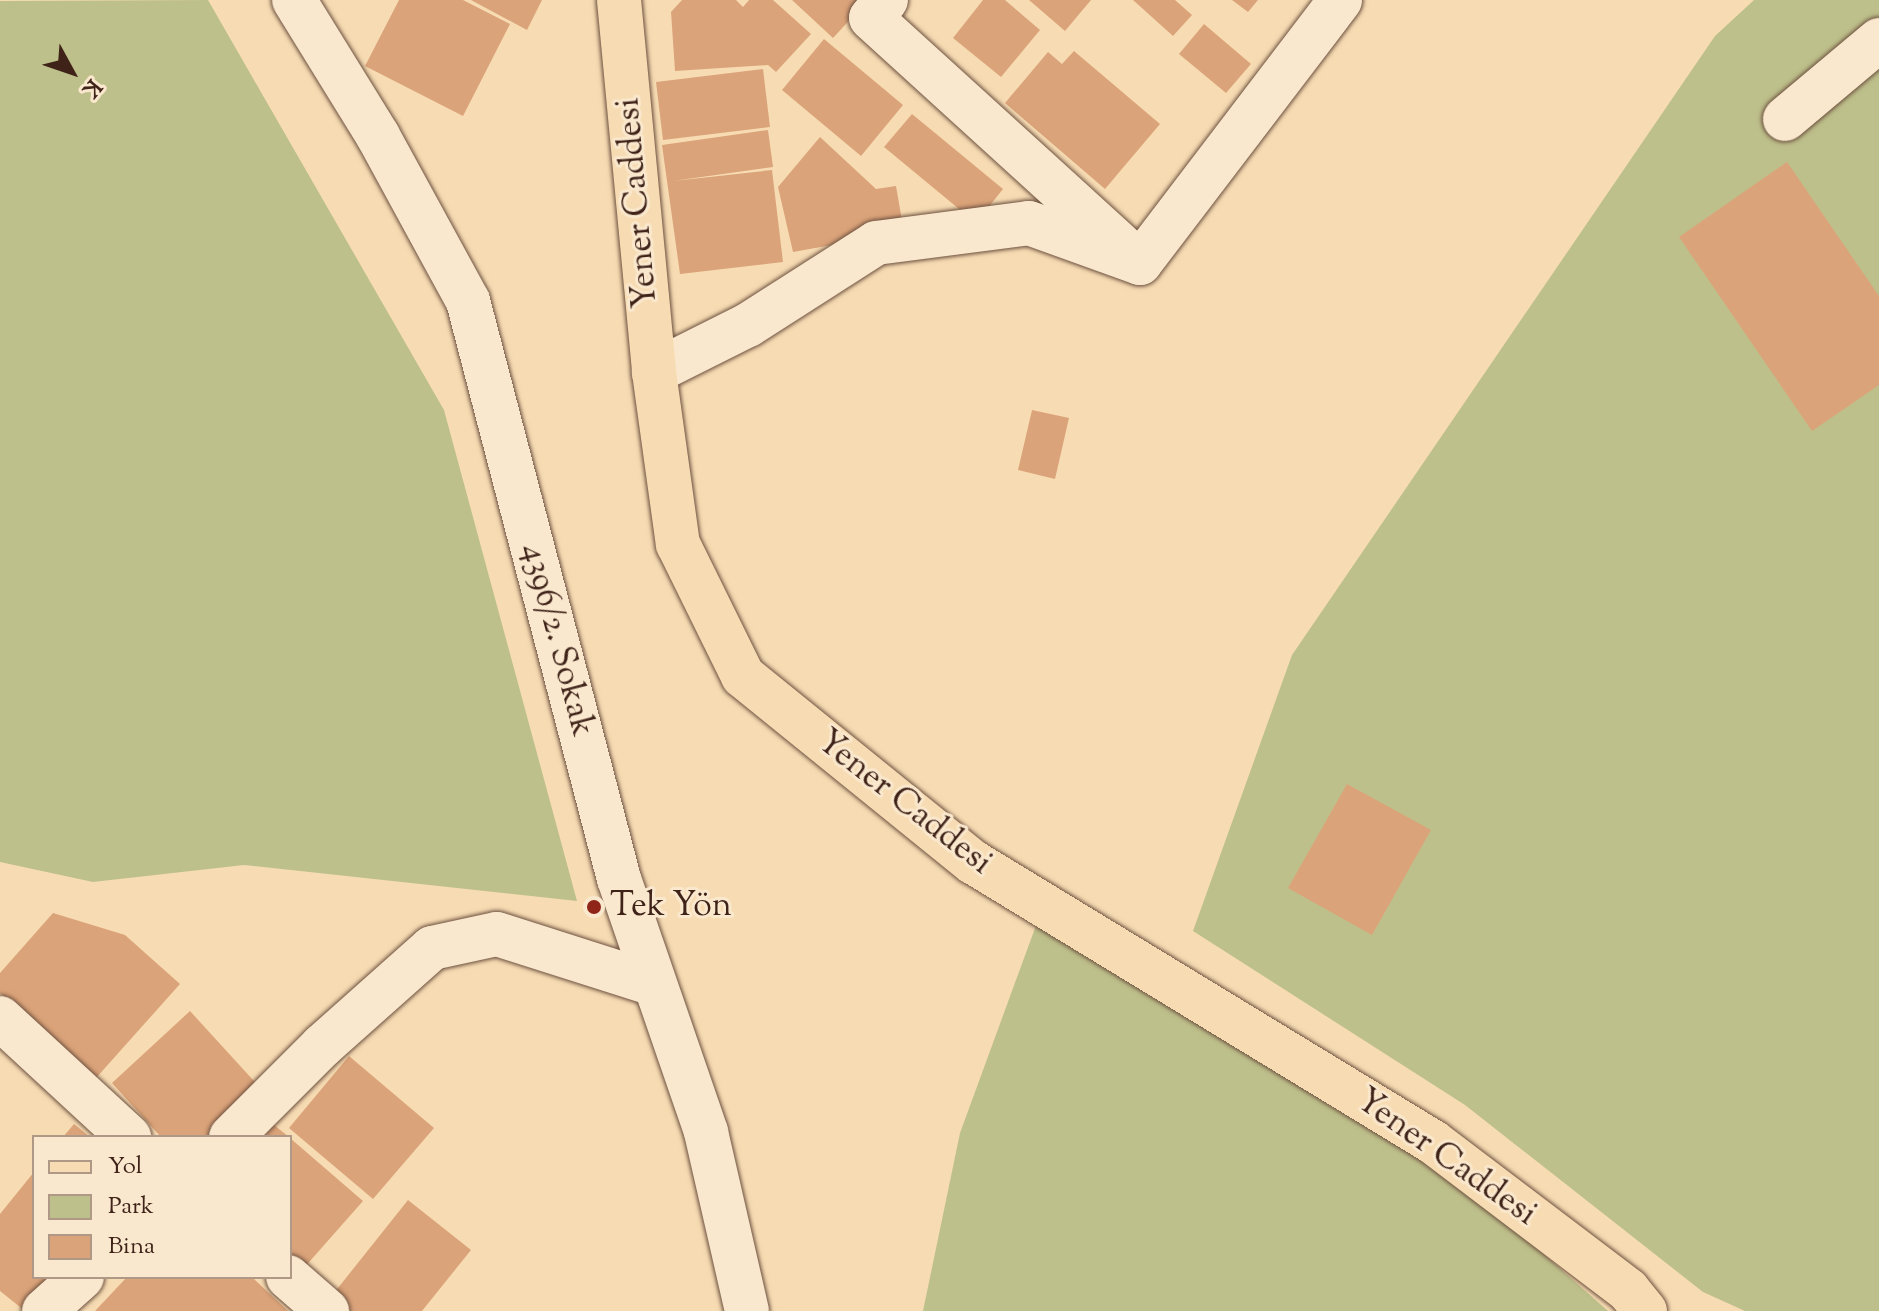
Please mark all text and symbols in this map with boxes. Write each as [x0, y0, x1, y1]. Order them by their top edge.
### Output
north arrow [32, 32, 112, 112]
text: K [73, 71, 108, 104]
street label: Yener Caddesi [608, 96, 668, 310]
street label: 4396/2. Sokak [512, 539, 602, 741]
street label: Yener Caddesi [808, 722, 1000, 884]
place label: Tek Yön [610, 887, 732, 927]
marker: Tek Yön [585, 898, 603, 916]
street label: Yener Caddesi [1348, 1081, 1544, 1235]
legend [32, 1135, 292, 1279]
text: Yol [108, 1150, 142, 1184]
text: Park [108, 1190, 154, 1224]
text: Bina [108, 1230, 155, 1264]

